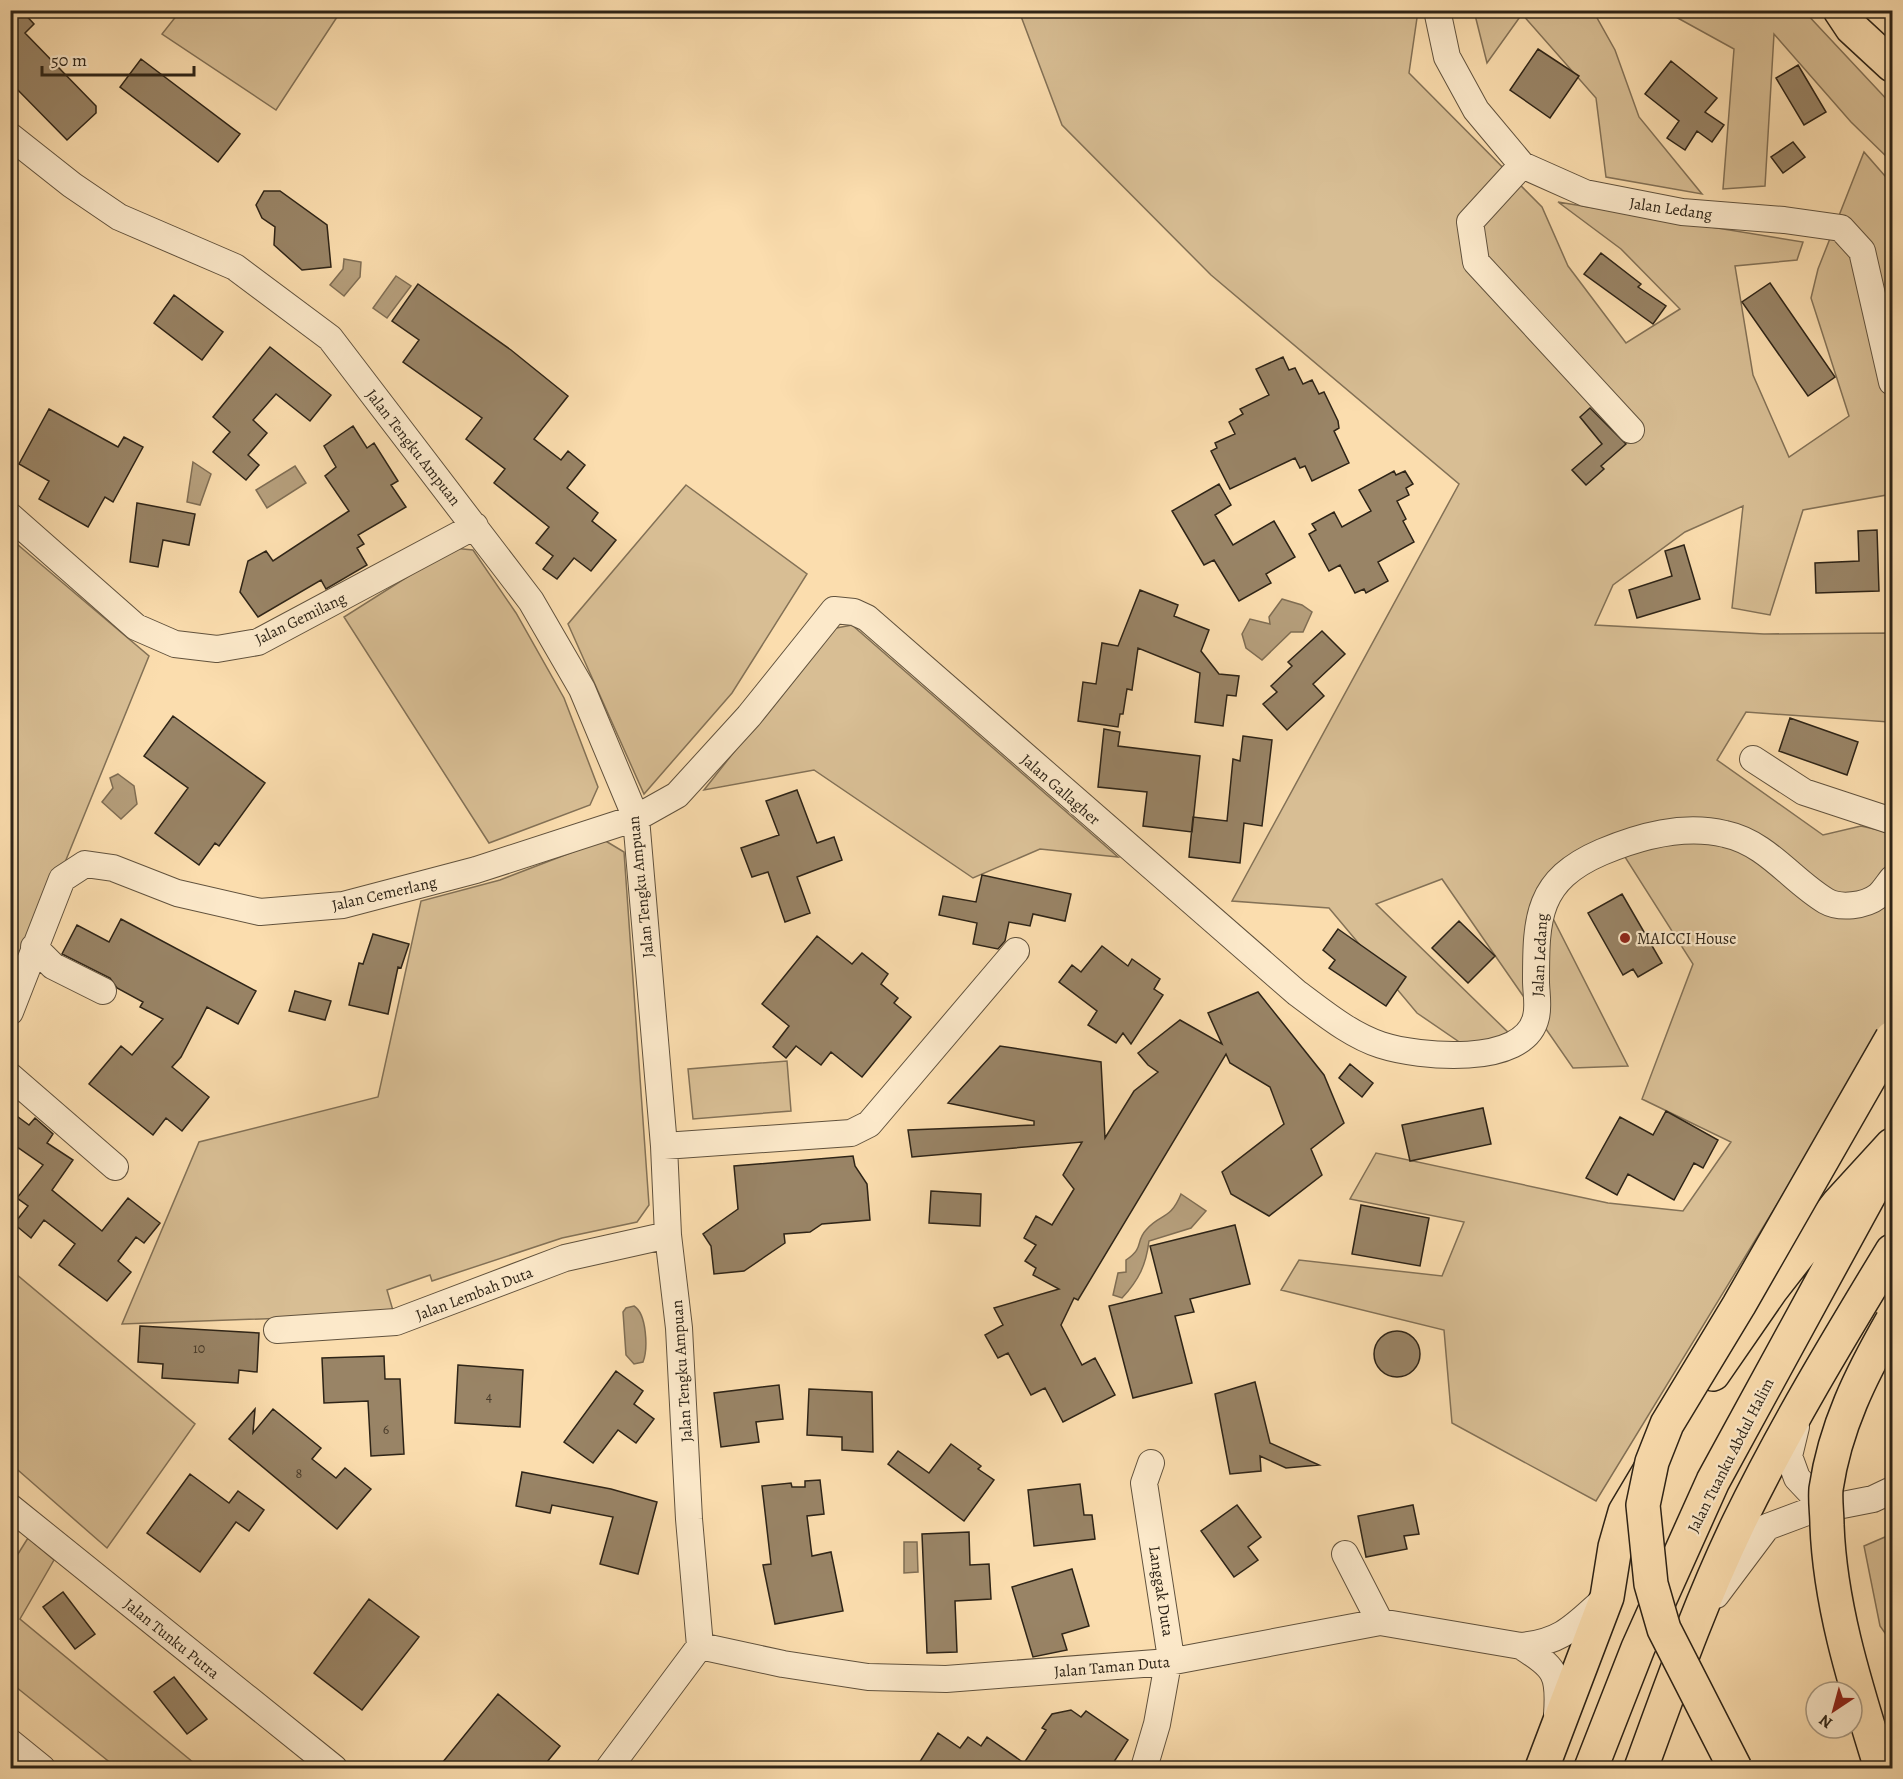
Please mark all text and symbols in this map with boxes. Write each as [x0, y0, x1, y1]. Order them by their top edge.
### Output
scale bar [42, 39, 194, 77]
text: 50 m [51, 48, 87, 72]
street label: Jalan Ledang [1628, 192, 1714, 226]
street label: Jalan Tengku Ampuan [361, 385, 466, 511]
street label: Jalan Gemilang [251, 587, 350, 650]
street label: Jalan Gallagher [1016, 749, 1105, 830]
street label: Jalan Tengku Ampuan [623, 815, 659, 959]
street label: Jalan Cemerlang [330, 871, 439, 917]
street label: Jalan Ledang [1527, 913, 1553, 997]
place label: MAICCI House [1637, 928, 1736, 950]
marker: MAICCI House [1618, 931, 1632, 945]
street label: Jalan Lembah Duta [413, 1261, 537, 1326]
street label: Jalan Tengku Ampuan [666, 1299, 698, 1443]
house number: 10 [193, 1339, 205, 1358]
street label: Jalan Tuanku Abdul Halim [1682, 1374, 1779, 1537]
house number: 4 [486, 1387, 492, 1406]
house number: 6 [383, 1420, 389, 1439]
house number: 8 [296, 1464, 303, 1483]
street label: Langgak Duta [1143, 1544, 1179, 1639]
street label: Jalan Tunku Putra [119, 1593, 224, 1685]
street label: Jalan Taman Duta [1053, 1651, 1171, 1683]
north arrow [1804, 1680, 1864, 1740]
text: N [1814, 1709, 1837, 1734]

